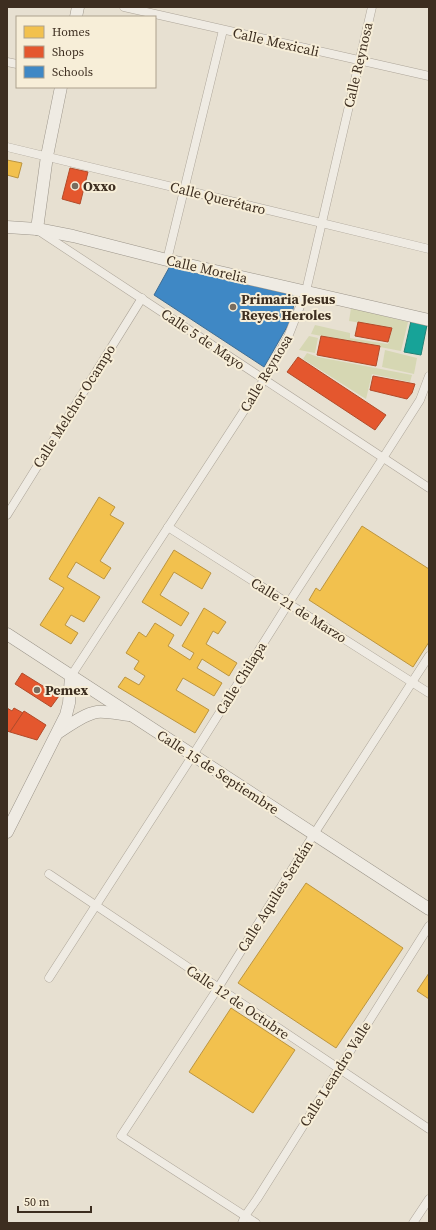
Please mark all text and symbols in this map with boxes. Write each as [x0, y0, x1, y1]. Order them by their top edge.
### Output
legend [16, 16, 156, 88]
street label: Calle Reynosa [338, 19, 378, 110]
street label: Calle Mexicali [231, 22, 321, 62]
text: Homes [52, 24, 90, 40]
text: Shops [52, 44, 84, 60]
text: Schools [52, 64, 93, 80]
place label: Oxxo [83, 176, 116, 196]
street label: Calle Querétaro [168, 176, 268, 220]
marker: Oxxo [70, 181, 80, 191]
street label: Calle Morelia [164, 250, 251, 288]
place label: Primaria Jesus Reyes Heroles [241, 289, 336, 325]
marker: Primaria Jesus Reyes Heroles [228, 302, 238, 312]
street label: Calle 5 de Mayo [157, 304, 249, 375]
street label: Calle Reynosa [235, 330, 297, 416]
street label: Calle Melchor Ocampo [28, 340, 120, 472]
street label: Calle 21 de Marzo [247, 572, 351, 648]
street label: Calle Chilapa [211, 637, 272, 718]
place label: Pemex [45, 680, 88, 700]
marker: Pemex [32, 685, 42, 695]
street label: Calle 15 de Septiembre [153, 725, 283, 819]
street label: Calle Aquiles Serdán [233, 836, 318, 956]
street label: Calle 12 de Octubre [182, 960, 294, 1044]
street label: Calle Leandro Valle [295, 1017, 375, 1131]
scale bar [18, 1188, 91, 1214]
text: 50 m [24, 1194, 50, 1210]

